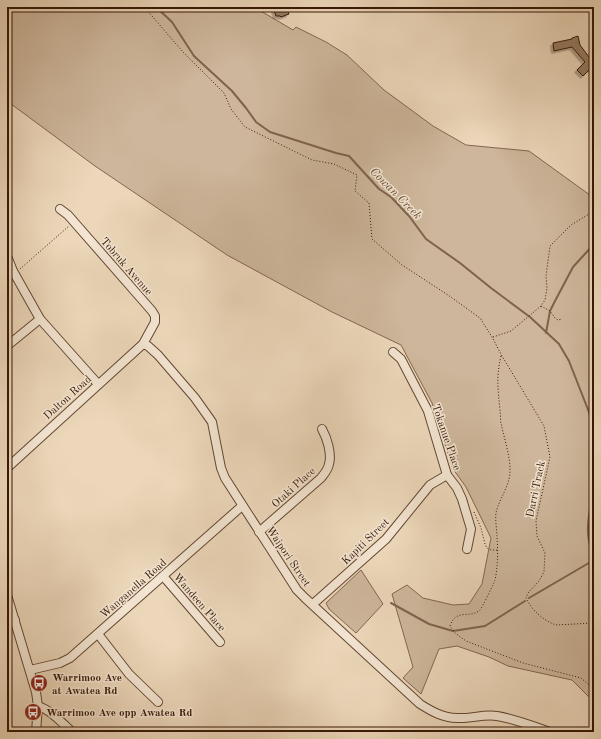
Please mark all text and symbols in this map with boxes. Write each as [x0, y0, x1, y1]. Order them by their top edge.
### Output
water label: Cowan Creek [367, 166, 424, 222]
street label: Tobruk Avenue [98, 236, 154, 298]
street label: Dalton Road [42, 374, 94, 422]
street label: Tokanue Place [429, 403, 462, 472]
street label: Darri Track [525, 460, 548, 519]
street label: Otaki Place [270, 466, 318, 510]
street label: Kapiti Street [340, 517, 392, 567]
street label: Waipori Street [264, 525, 312, 589]
street label: Wanganella Road [99, 557, 169, 621]
street label: Wandeen Place [171, 572, 227, 634]
bus stop icon: Warrimoo Ave at Awatea Rd [29, 673, 49, 693]
place label: Warrimoo Ave at Awatea Rd [52, 673, 122, 697]
bus stop icon: Warrimoo Ave opp Awatea Rd [23, 702, 43, 722]
place label: Warrimoo Ave opp Awatea Rd [46, 708, 193, 719]

